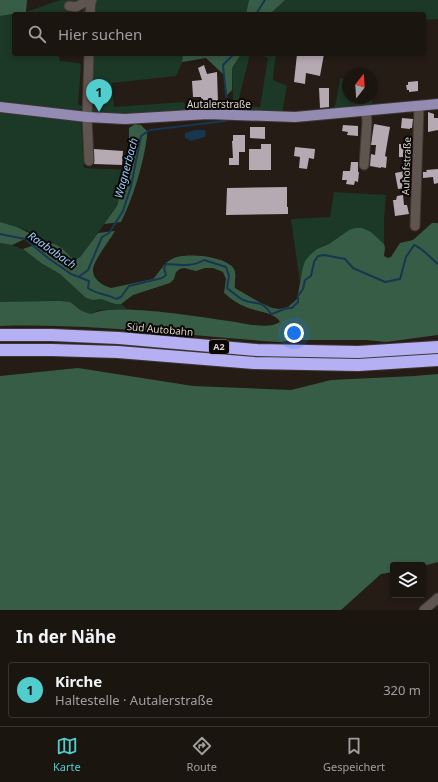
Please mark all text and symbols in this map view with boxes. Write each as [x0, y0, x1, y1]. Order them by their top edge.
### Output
search box [12, 12, 426, 56]
icon: search [26, 23, 48, 45]
text: Hier suchen [58, 24, 142, 44]
north arrow [342, 68, 378, 104]
pin: 1 [86, 79, 112, 112]
street label: Autalerstraße [187, 97, 251, 111]
water label: Wagnerbach [110, 136, 141, 200]
street label: Auhofstraße [398, 136, 414, 195]
water label: Raababach [25, 228, 79, 272]
street label: Süd Autobahn [126, 319, 194, 339]
your location [284, 323, 304, 343]
road number: A2 [209, 340, 229, 354]
map controls [390, 562, 426, 598]
button: layers [390, 562, 426, 598]
text: In der Nähe [16, 625, 116, 648]
text: Kirche [55, 671, 102, 691]
text: 1 [26, 681, 34, 699]
text: 320 m [383, 681, 421, 699]
text: Haltestelle · Autalerstraße [55, 691, 213, 709]
tab: Karte [53, 735, 81, 774]
tab: Route [187, 735, 217, 774]
tab: Gespeichert [323, 735, 385, 774]

